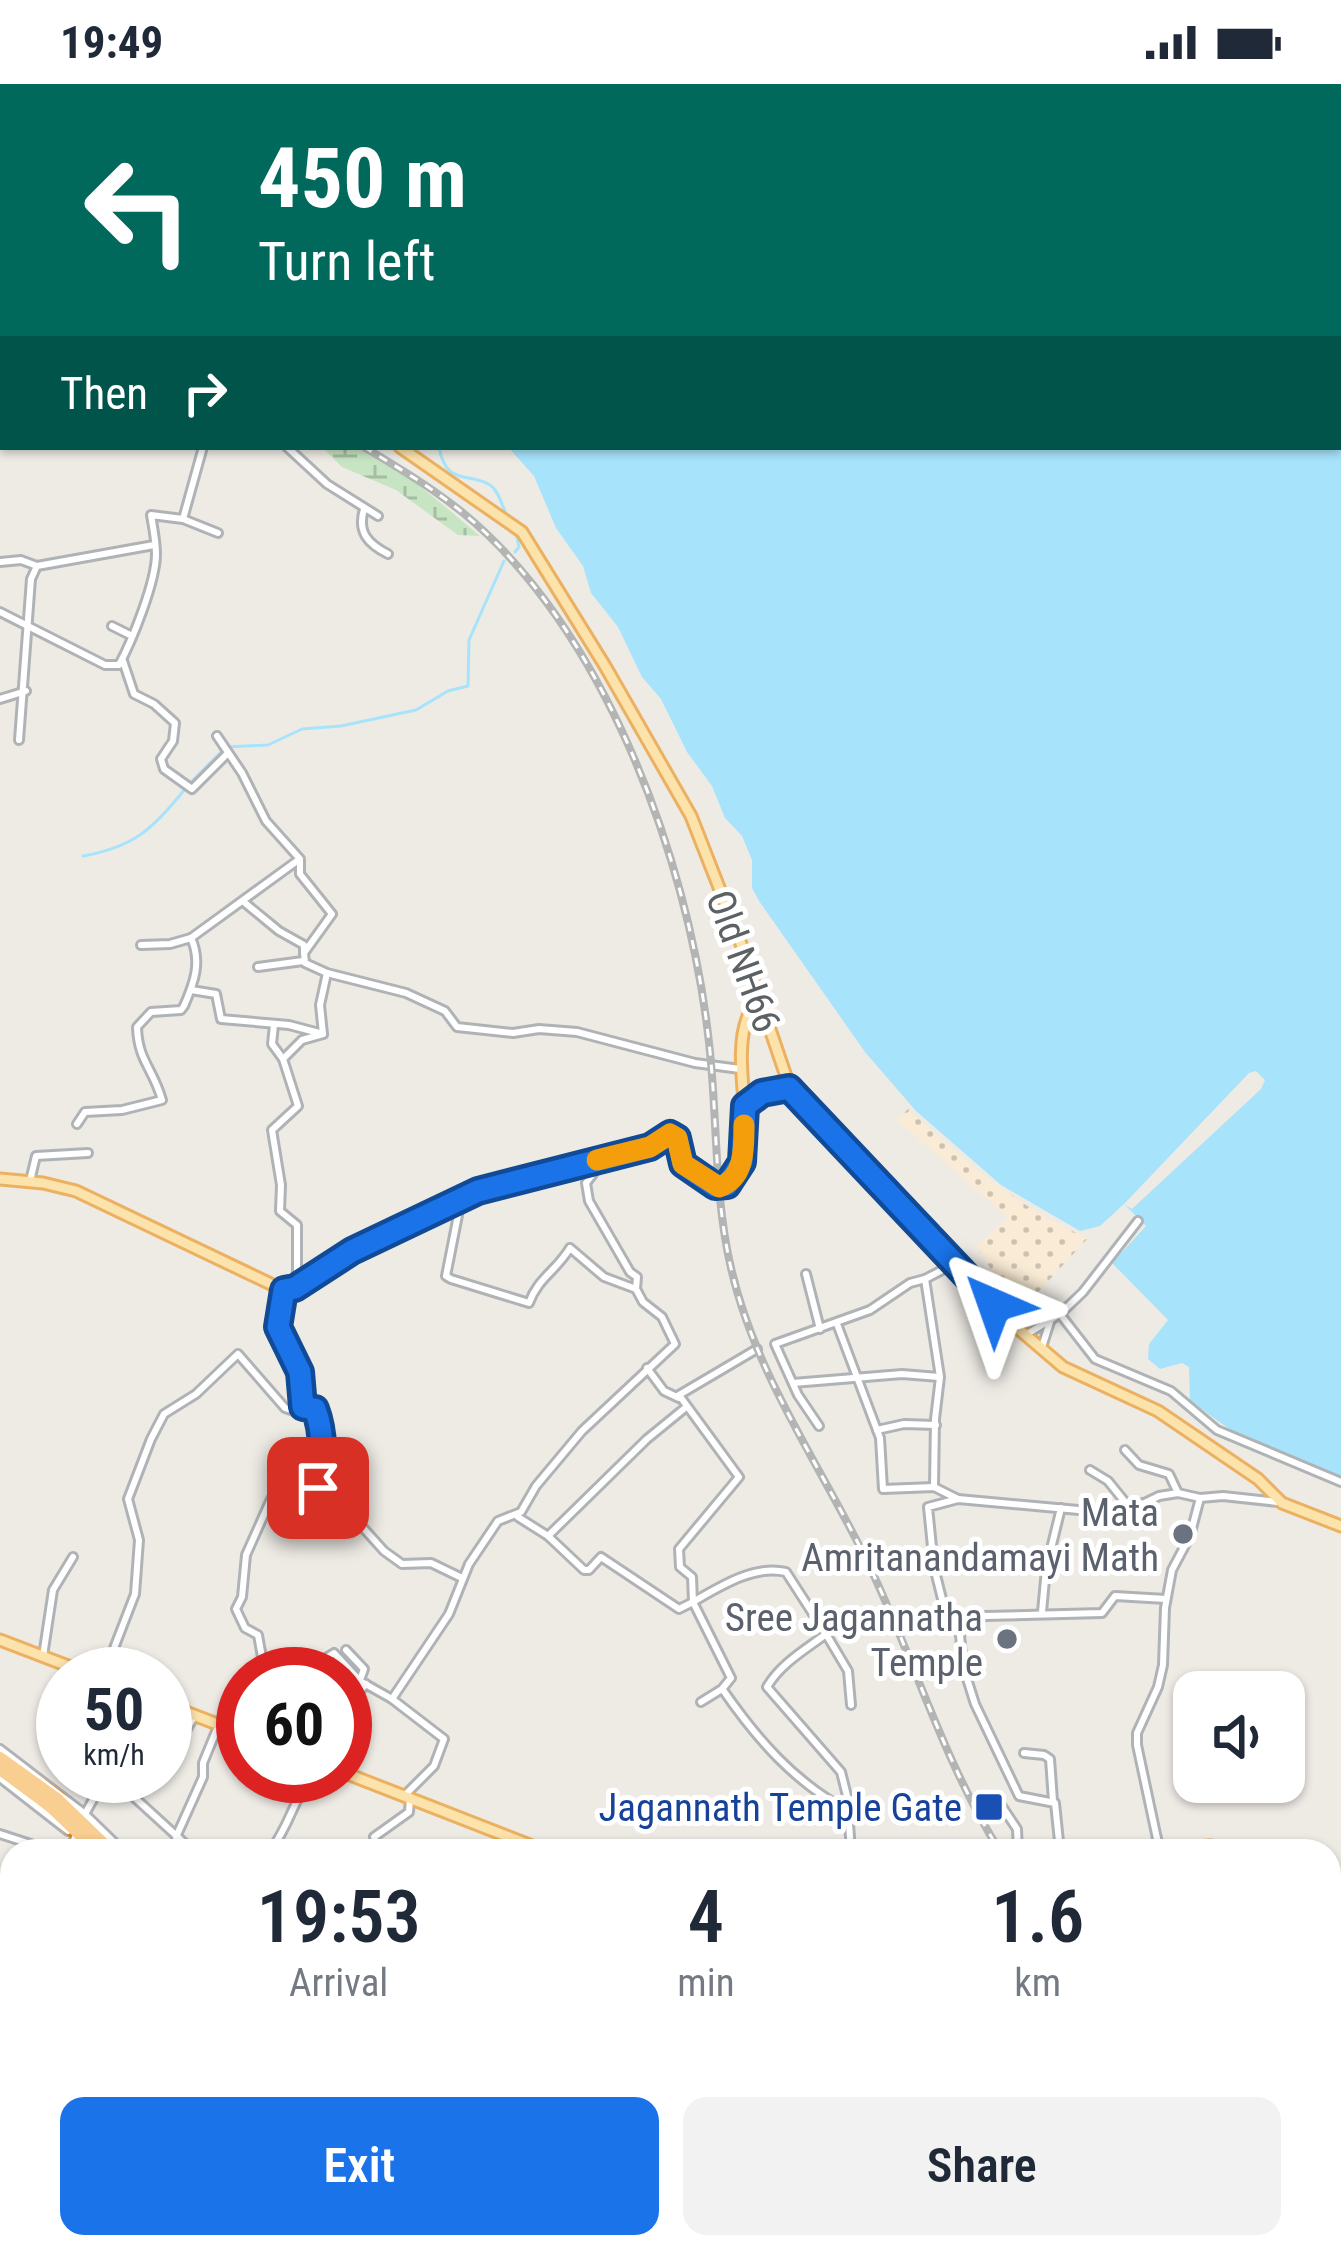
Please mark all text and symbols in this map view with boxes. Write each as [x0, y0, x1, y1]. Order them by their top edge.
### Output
text: 19:49 [60, 16, 163, 69]
text: 450 m [258, 129, 467, 228]
icon: left [60, 132, 216, 288]
text: Turn left [258, 230, 435, 293]
icon: right [172, 360, 238, 426]
text: Then [60, 367, 148, 420]
street label: Old NH66 [696, 884, 790, 1039]
position arrow [931, 1242, 1057, 1368]
pin [267, 1437, 369, 1539]
icon: arrive [285, 1455, 351, 1521]
place label: Mata Amritanandamayi Math [801, 1490, 1159, 1581]
marker: Mata Amritanandamayi Math [1170, 1521, 1196, 1547]
place label: Sree Jagannatha Temple [725, 1595, 983, 1686]
marker: Sree Jagannatha Temple [994, 1626, 1020, 1652]
speed limit sign: 60 [216, 1647, 372, 1803]
map controls [1173, 1671, 1305, 1803]
button: sound [1173, 1671, 1305, 1803]
text: 50 [84, 1674, 144, 1745]
text: km/h [83, 1737, 145, 1772]
place label: Jagannath Temple Gate [599, 1785, 962, 1831]
marker: Jagannath Temple Gate [973, 1791, 1005, 1823]
text: 19:53 [257, 1875, 421, 1960]
text: 4 [688, 1875, 724, 1960]
text: 1.6 [991, 1875, 1084, 1960]
text: Arrival [289, 1960, 388, 2006]
text: min [677, 1960, 735, 2006]
text: km [1014, 1960, 1061, 2006]
button: Exit [60, 2097, 659, 2235]
button: Share [683, 2097, 1281, 2235]

